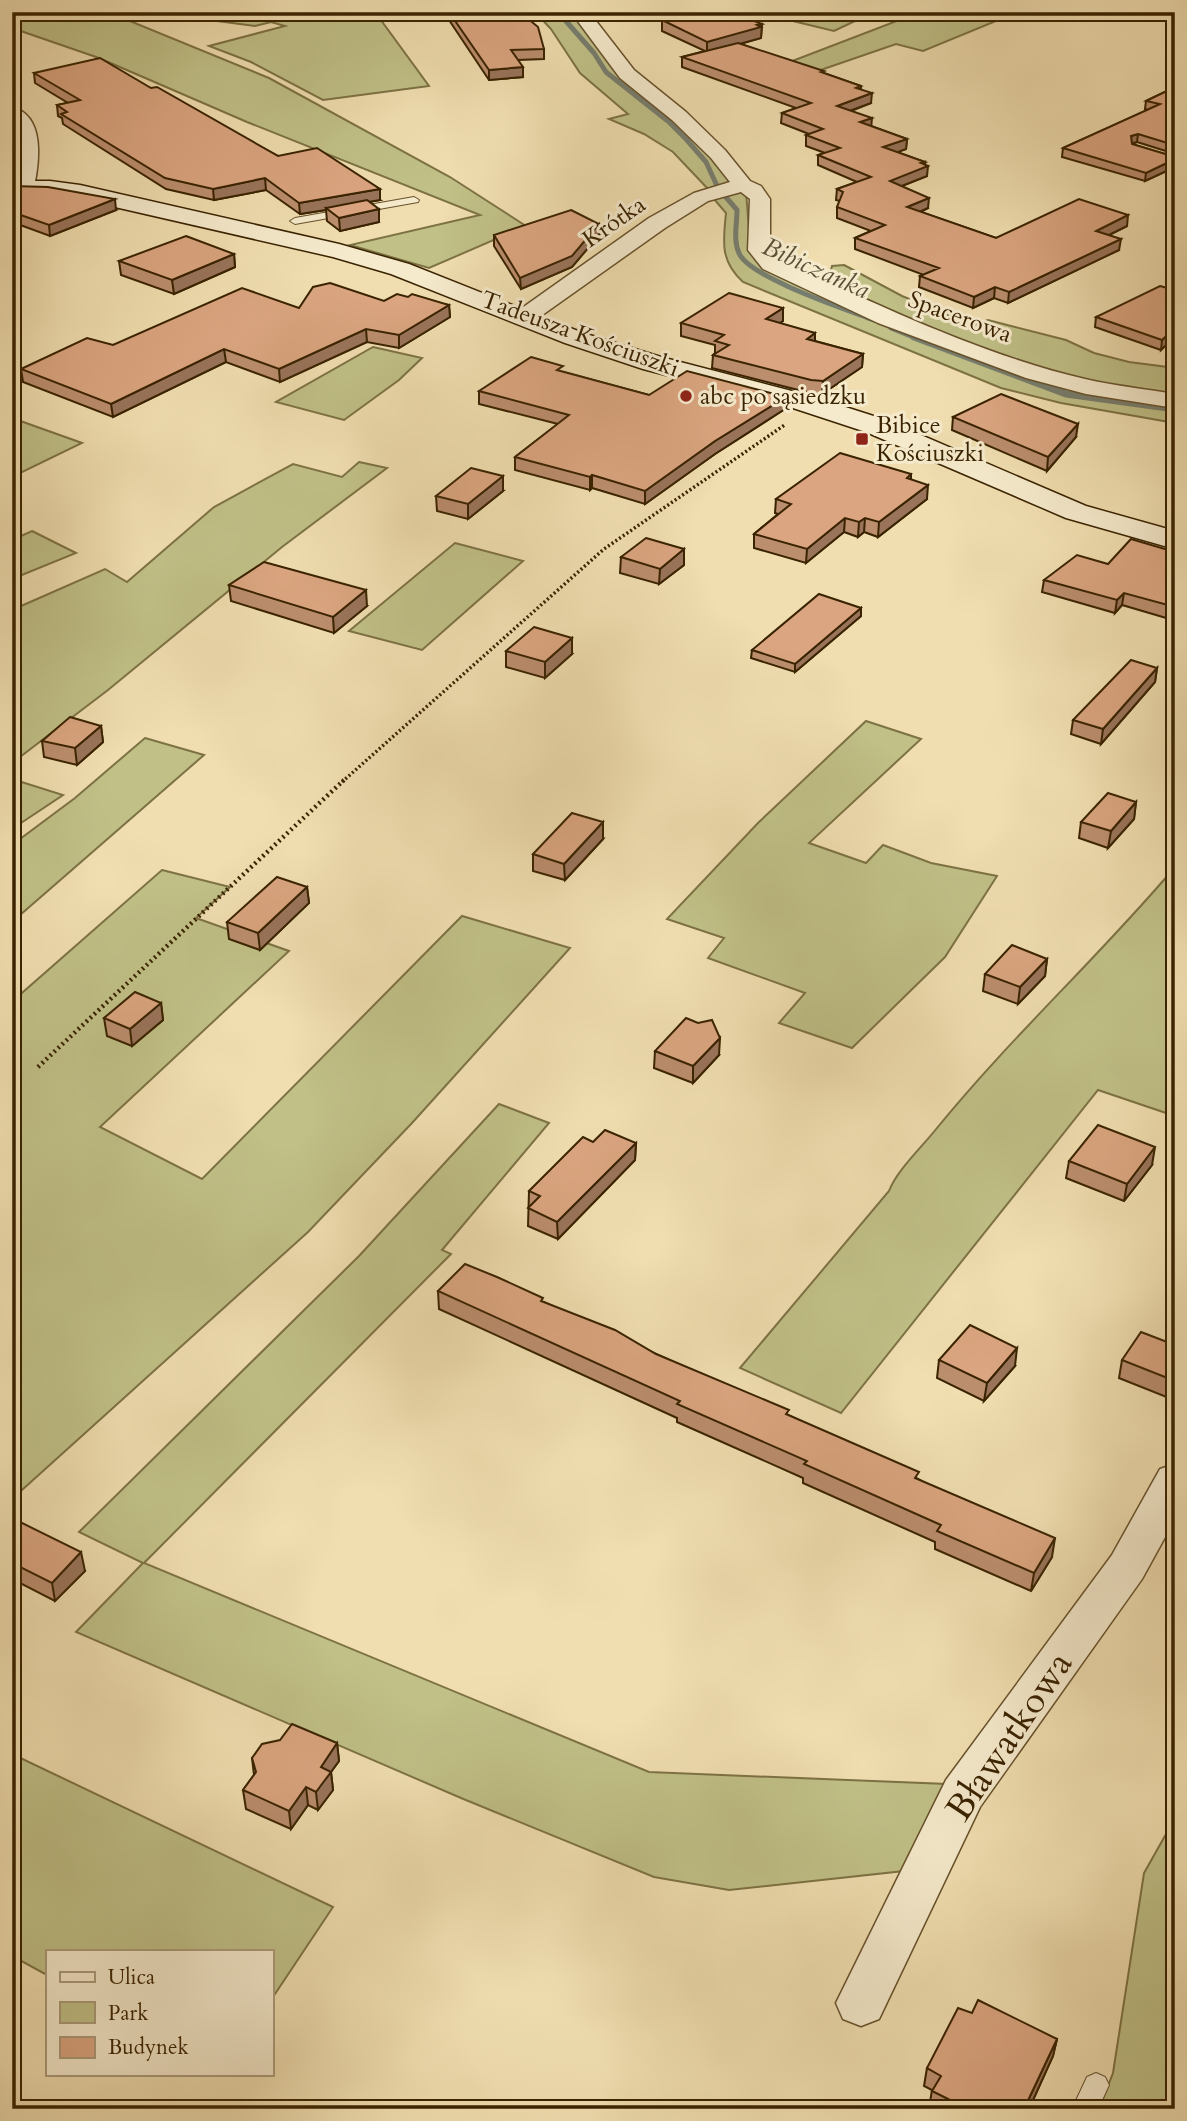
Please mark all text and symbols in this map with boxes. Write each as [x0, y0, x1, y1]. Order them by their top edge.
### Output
street label: Krótka [576, 188, 653, 256]
water label: Bibiczanka [757, 229, 876, 307]
street label: Tadeusza Kościuszki [476, 283, 684, 385]
street label: Spacerowa [903, 283, 1017, 351]
place label: abc po sąsiedzku [700, 380, 866, 413]
marker: abc po sąsiedzku [678, 388, 694, 404]
place label: Bibice Kościuszki [876, 409, 984, 470]
marker: Bibice Kościuszki [854, 431, 870, 447]
street label: Bławatkowa [934, 1642, 1084, 1830]
legend [46, 1950, 273, 2076]
text: Ulica [108, 1963, 155, 1992]
text: Park [108, 1999, 149, 2028]
text: Budynek [108, 2033, 190, 2062]

